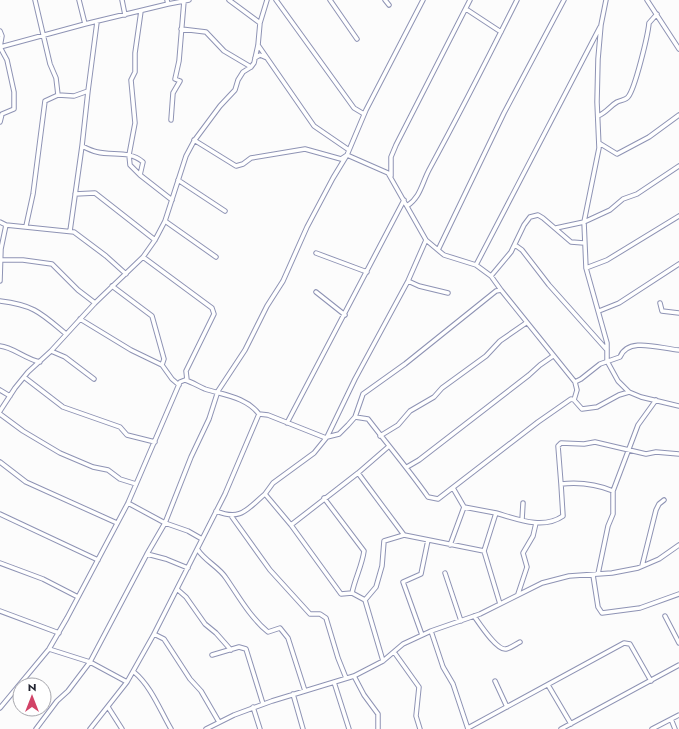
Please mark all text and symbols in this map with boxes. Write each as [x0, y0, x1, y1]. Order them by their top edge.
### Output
north arrow [12, 677, 52, 717]
text: N [28, 679, 36, 695]

